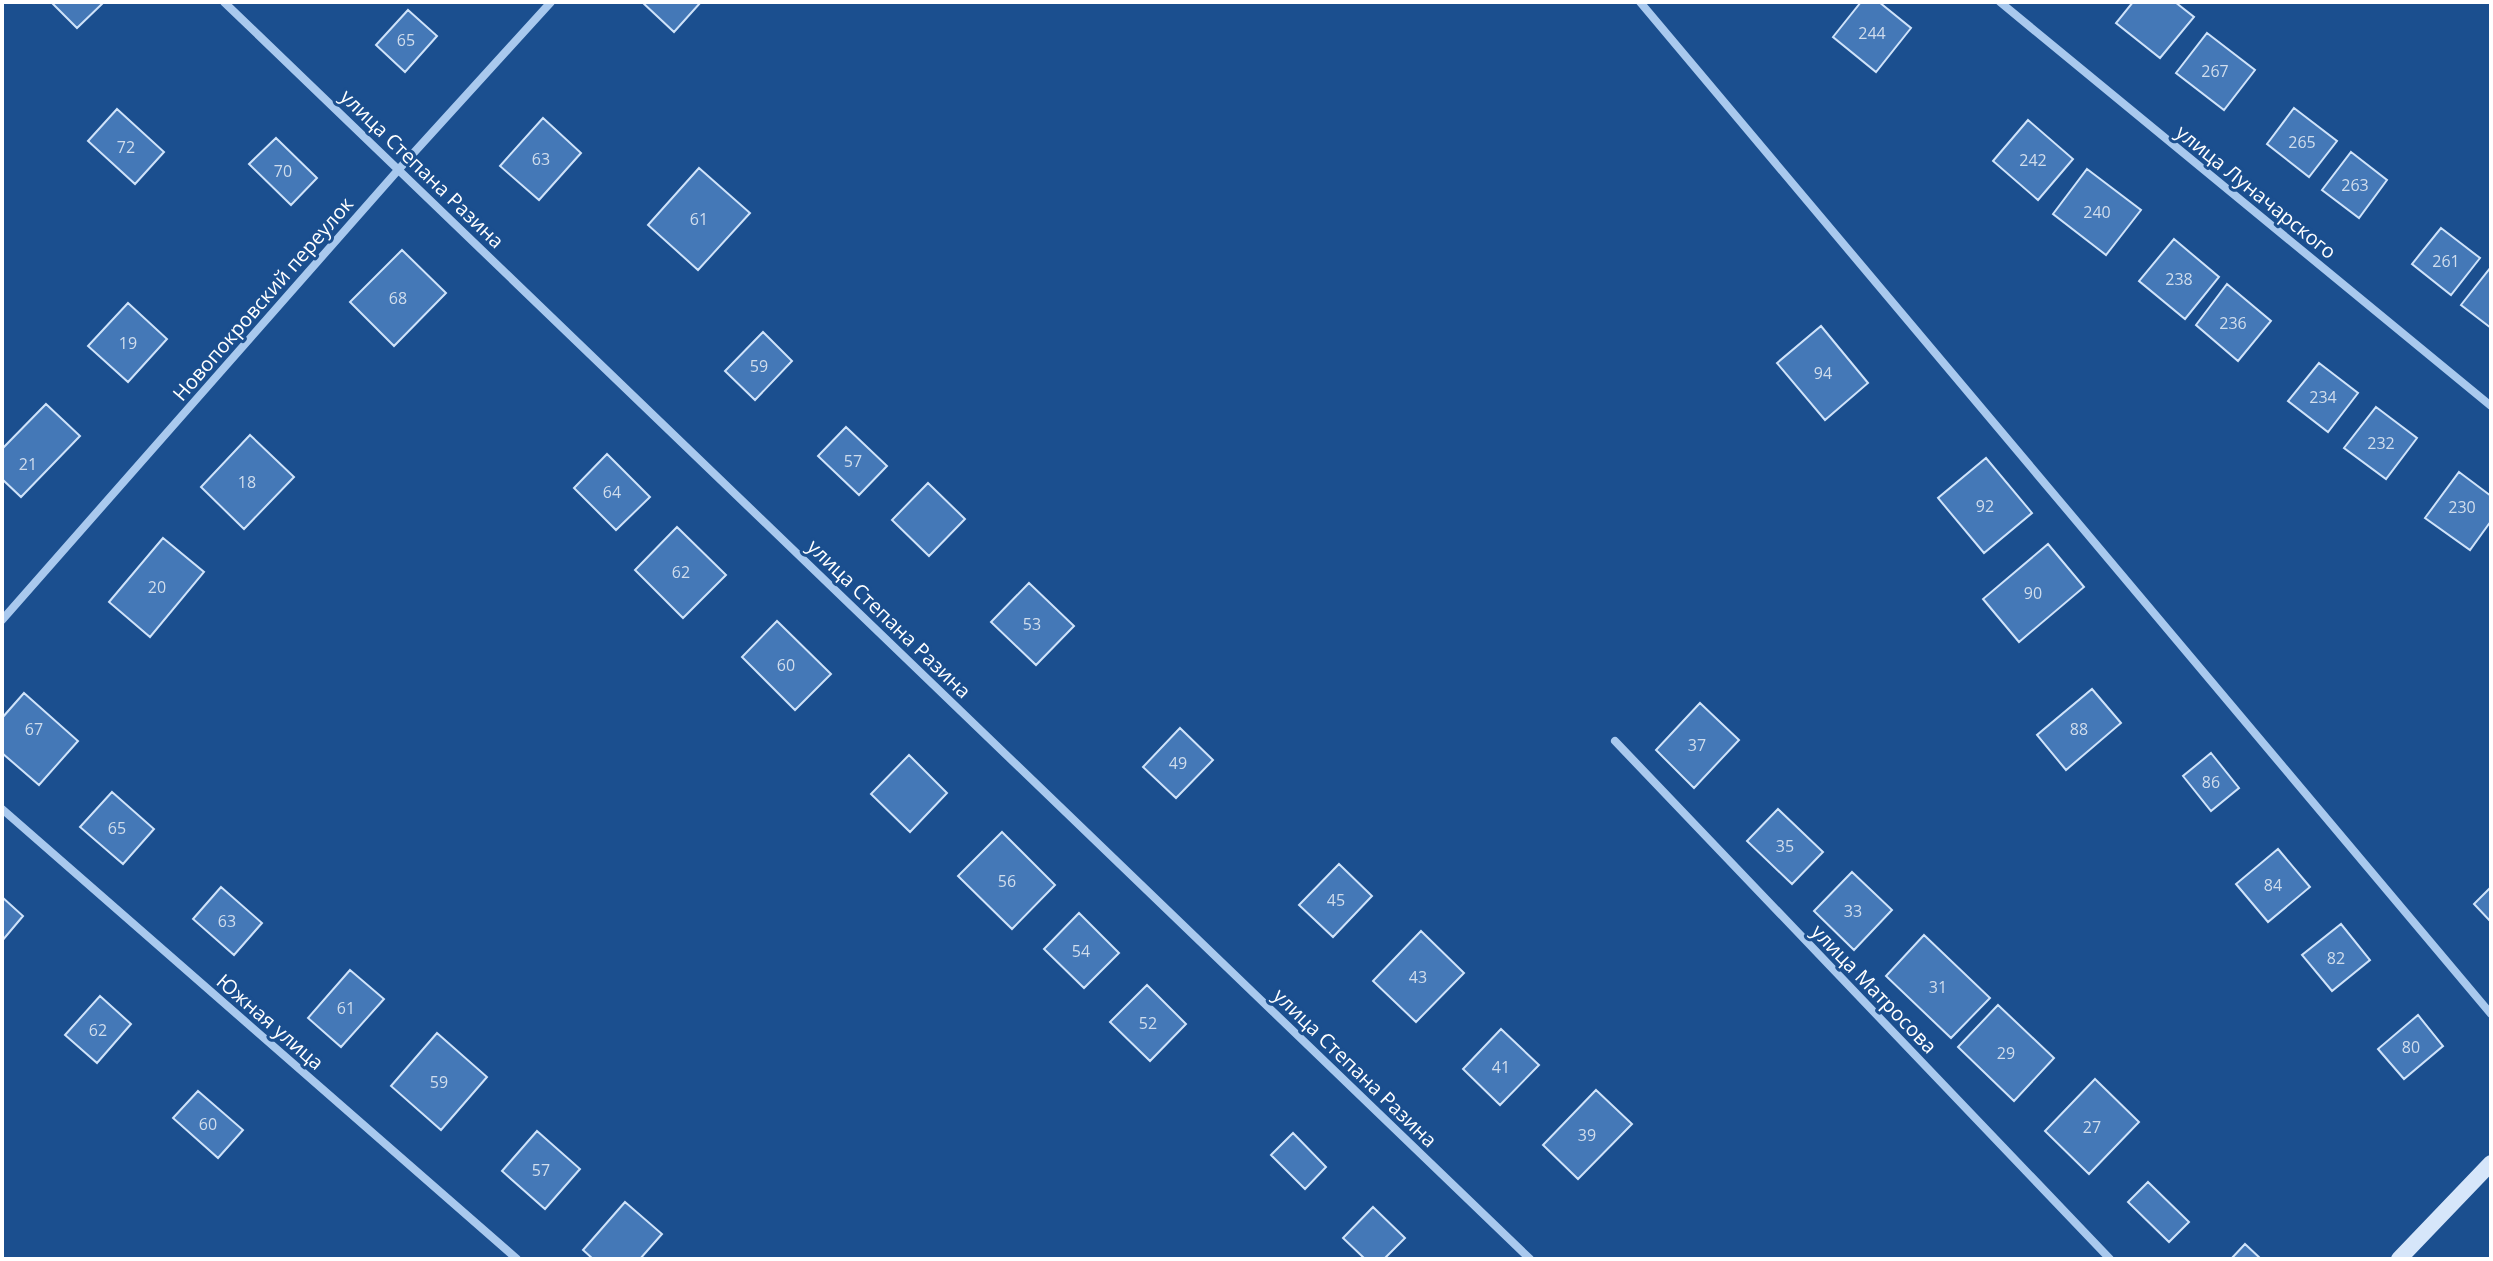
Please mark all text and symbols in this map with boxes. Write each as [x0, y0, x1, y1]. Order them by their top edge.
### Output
house number: 244 [1858, 22, 1886, 44]
house number: 65 [397, 29, 415, 51]
house number: 267 [2201, 60, 2229, 82]
street label: улица Степана Разина [335, 83, 510, 254]
street label: улица Луначарского [2171, 119, 2342, 265]
house number: 265 [2288, 131, 2316, 153]
house number: 72 [117, 136, 135, 158]
house number: 63 [532, 148, 550, 170]
house number: 242 [2019, 149, 2047, 171]
house number: 70 [274, 160, 292, 182]
house number: 263 [2341, 174, 2369, 196]
street label: Новопокровский переулок [166, 190, 359, 407]
house number: 240 [2083, 201, 2111, 223]
house number: 61 [690, 208, 708, 230]
house number: 261 [2432, 250, 2460, 272]
house number: 238 [2165, 268, 2193, 290]
house number: 68 [389, 287, 407, 309]
house number: 236 [2219, 312, 2247, 334]
house number: 19 [119, 332, 137, 354]
house number: 59 [750, 355, 768, 377]
house number: 94 [1814, 362, 1832, 384]
house number: 234 [2309, 386, 2337, 408]
house number: 232 [2367, 432, 2395, 454]
house number: 57 [844, 450, 862, 472]
house number: 21 [19, 453, 37, 475]
house number: 18 [238, 471, 256, 493]
house number: 64 [603, 481, 621, 503]
house number: 92 [1976, 495, 1994, 517]
house number: 230 [2448, 496, 2476, 518]
street label: улица Степана Разина [802, 533, 977, 704]
house number: 62 [672, 561, 690, 583]
house number: 20 [148, 576, 166, 598]
house number: 90 [2024, 582, 2042, 604]
house number: 53 [1023, 613, 1041, 635]
house number: 60 [777, 654, 795, 676]
house number: 67 [25, 718, 43, 740]
house number: 88 [2070, 718, 2088, 740]
house number: 37 [1688, 734, 1706, 756]
house number: 49 [1169, 752, 1187, 774]
house number: 86 [2202, 771, 2220, 793]
house number: 65 [108, 817, 126, 839]
house number: 35 [1776, 835, 1794, 857]
house number: 56 [998, 870, 1016, 892]
house number: 84 [2264, 874, 2282, 896]
house number: 45 [1327, 889, 1345, 911]
house number: 33 [1844, 900, 1862, 922]
house number: 63 [218, 910, 236, 932]
street label: улица Матросова [1806, 918, 1943, 1059]
house number: 54 [1072, 940, 1090, 962]
house number: 82 [2327, 947, 2345, 969]
house number: 43 [1409, 966, 1427, 988]
street label: Южная улица [211, 968, 330, 1076]
house number: 31 [1929, 976, 1947, 998]
street label: улица Степана Разина [1268, 982, 1443, 1153]
house number: 61 [337, 997, 355, 1019]
house number: 52 [1139, 1012, 1157, 1034]
house number: 62 [89, 1019, 107, 1041]
house number: 80 [2402, 1036, 2420, 1058]
house number: 29 [1997, 1042, 2015, 1064]
house number: 41 [1492, 1056, 1510, 1078]
house number: 59 [430, 1071, 448, 1093]
house number: 60 [199, 1113, 217, 1135]
house number: 27 [2083, 1116, 2101, 1138]
house number: 39 [1578, 1124, 1596, 1146]
house number: 57 [532, 1159, 550, 1181]

